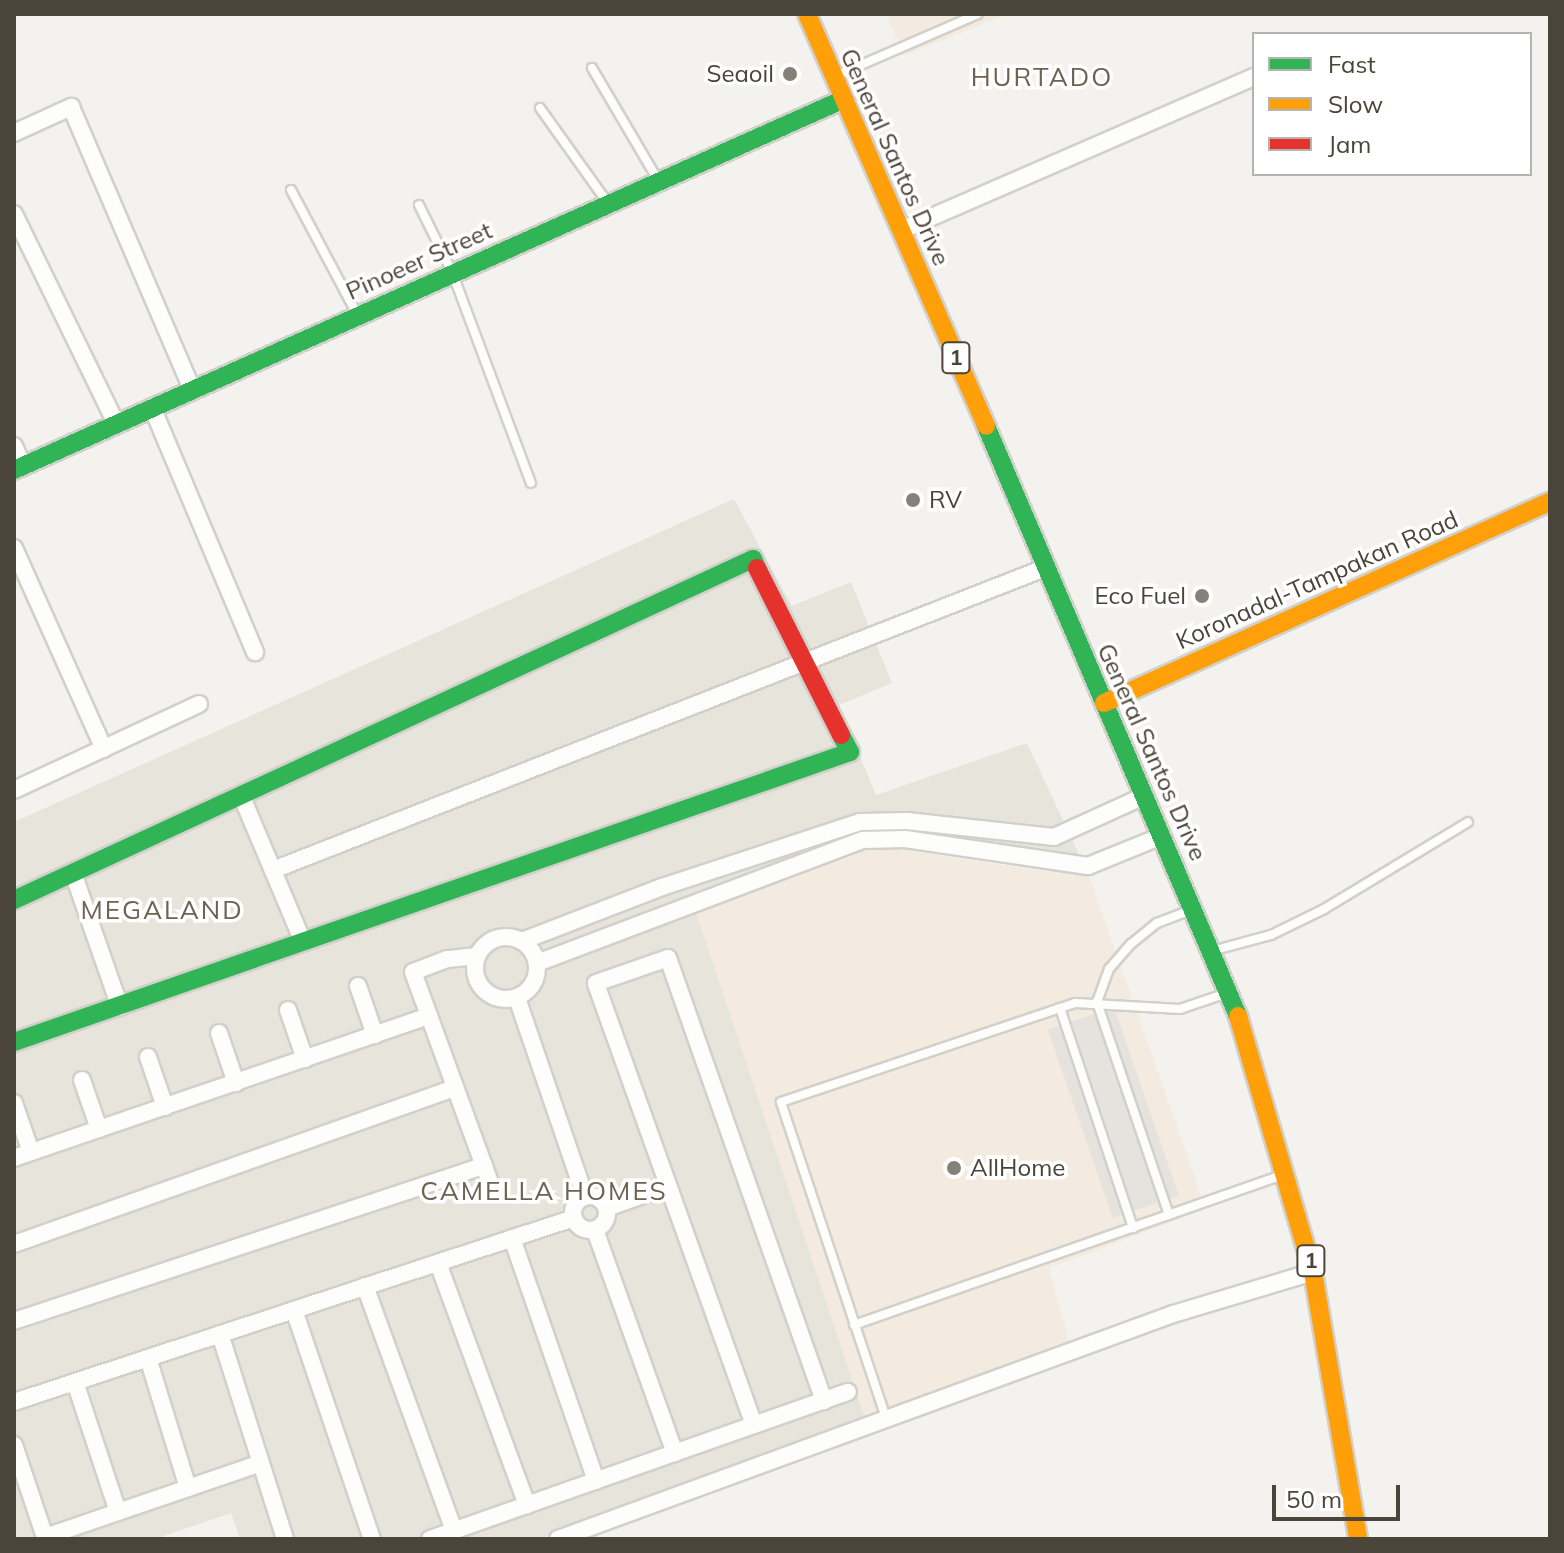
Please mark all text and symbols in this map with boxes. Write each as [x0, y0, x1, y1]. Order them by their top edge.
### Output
legend [1252, 32, 1532, 176]
street label: General Santos Drive [834, 44, 956, 270]
text: Fast [1328, 49, 1376, 79]
place label: Seaoil [706, 60, 774, 88]
district label: HURTADO [971, 61, 1113, 93]
marker: Seaoil [781, 65, 799, 83]
text: Slow [1328, 89, 1383, 119]
text: Jam [1328, 129, 1371, 159]
street label: Pinoeer Street [342, 216, 496, 306]
road number: 1 [940, 340, 972, 376]
place label: RV [929, 486, 962, 514]
marker: RV [904, 491, 922, 509]
street label: Koronadal-Tampakan Road [1171, 505, 1463, 655]
place label: Eco Fuel [1095, 582, 1186, 610]
marker: Eco Fuel [1193, 587, 1211, 605]
street label: General Santos Drive [1091, 639, 1213, 865]
district label: MEGALAND [80, 894, 244, 926]
place label: AllHome [970, 1154, 1065, 1182]
marker: AllHome [945, 1159, 963, 1177]
district label: CAMELLA HOMES [420, 1175, 668, 1207]
road number: 1 [1295, 1243, 1327, 1279]
scale bar [1276, 1469, 1404, 1519]
text: 50 m [1286, 1484, 1342, 1514]

